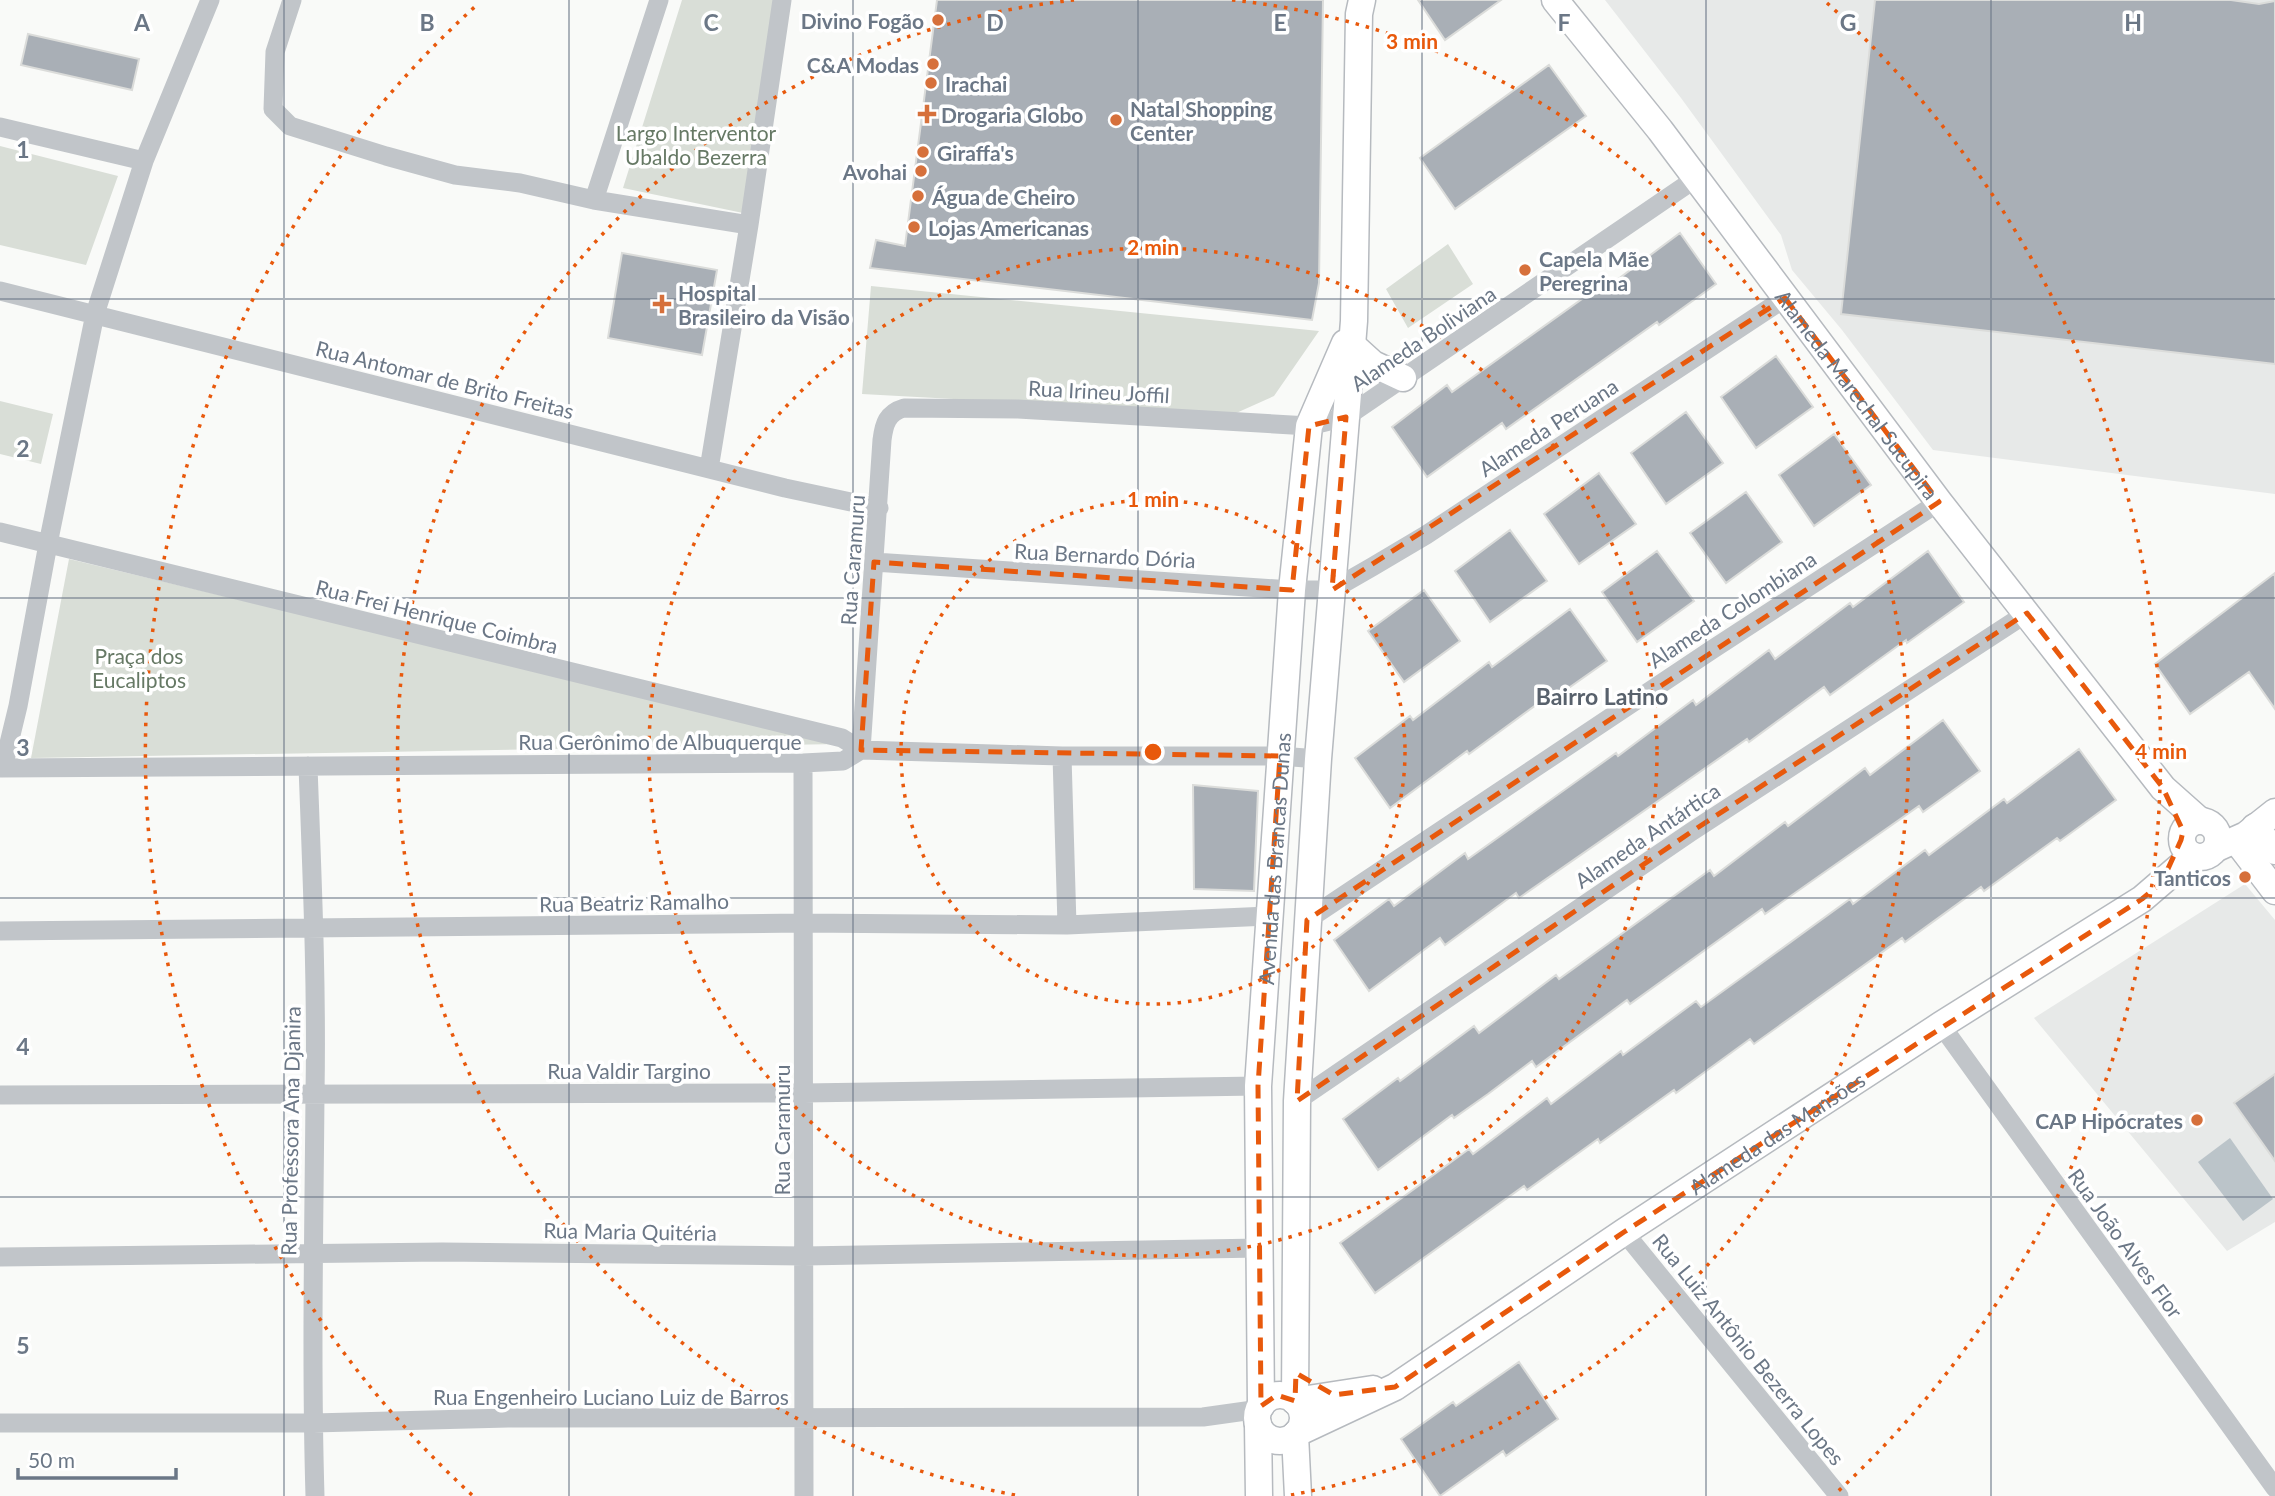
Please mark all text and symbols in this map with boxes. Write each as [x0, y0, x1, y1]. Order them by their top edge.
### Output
text: A [133, 8, 151, 36]
text: B [419, 8, 435, 36]
text: C [703, 8, 719, 36]
place label: Divino Fogão [801, 8, 924, 33]
text: D [986, 8, 1004, 36]
text: E [1273, 8, 1287, 36]
text: F [1557, 8, 1571, 36]
text: G [1840, 8, 1856, 36]
text: H [2124, 8, 2142, 36]
marker: Divino Fogão [930, 12, 946, 28]
text: 3 min [1386, 28, 1438, 53]
place label: C&A Modas [807, 52, 919, 77]
marker: C&A Modas [925, 56, 941, 72]
place label: Irachai [945, 71, 1007, 96]
marker: Irachai [923, 75, 939, 91]
place label: Natal Shopping Center [1130, 96, 1273, 145]
place label: Drogaria Globo [941, 102, 1083, 127]
marker: Drogaria Globo [919, 106, 935, 122]
marker: Natal Shopping Center [1108, 112, 1124, 128]
park label: Largo Interventor Ubaldo Bezerra [616, 120, 777, 169]
text: 1 [16, 135, 30, 163]
place label: Giraffa's [937, 140, 1014, 165]
marker: Giraffa's [915, 144, 931, 160]
place label: Avohai [842, 159, 907, 184]
marker: Avohai [913, 163, 929, 179]
place label: Água de Cheiro [931, 184, 1075, 209]
marker: Água de Cheiro [910, 188, 926, 204]
place label: Lojas Americanas [928, 215, 1089, 240]
marker: Lojas Americanas [906, 219, 922, 235]
text: 2 min [1127, 234, 1179, 259]
place label: Capela Mãe Peregrina [1539, 246, 1649, 295]
marker: Capela Mãe Peregrina [1517, 262, 1533, 278]
place label: Hospital Brasileiro da Visão [678, 280, 850, 329]
street label: Alameda Boliviana [1346, 280, 1500, 396]
street label: Alameda Marechal Sucupira [1771, 284, 1945, 504]
marker: Hospital Brasileiro da Visão [652, 294, 672, 314]
street label: Rua Antomar de Brito Freitas [313, 335, 577, 423]
street label: Alameda Peruana [1474, 373, 1622, 481]
street label: Rua Irineu Joffil [1028, 375, 1170, 407]
text: 2 [16, 434, 30, 462]
text: 1 min [1127, 486, 1179, 511]
street label: Rua Caramuru [835, 494, 869, 626]
street label: Rua Bernardo Dória [1014, 538, 1196, 572]
street label: Alameda Colombiana [1644, 545, 1820, 673]
street label: Rua Frei Henrique Coimbra [313, 574, 561, 658]
park label: Praça dos Eucaliptos [92, 643, 186, 692]
district label: Bairro Latino [1536, 682, 1668, 710]
street label: Rua Gerônimo de Albuquerque [518, 729, 802, 754]
street label: Avenida das Brancas Dunas [1252, 732, 1295, 986]
text: 3 [16, 733, 30, 761]
text: 4 min [2135, 738, 2187, 763]
centre of rings [1141, 740, 1165, 764]
street label: Alameda Antártica [1570, 777, 1724, 893]
place label: Tanticos [2154, 865, 2231, 890]
marker: Tanticos [2237, 869, 2253, 885]
street label: Rua Beatriz Ramalho [539, 888, 729, 916]
street label: Rua Professora Ana Djanira [275, 1006, 305, 1256]
text: 4 [16, 1032, 30, 1060]
street label: Rua Valdir Targino [547, 1058, 711, 1083]
street label: Rua Caramuru [769, 1065, 794, 1195]
street label: Alameda das Mansões [1684, 1066, 1869, 1199]
place label: CAP Hipócrates [2035, 1108, 2183, 1133]
marker: CAP Hipócrates [2189, 1112, 2205, 1128]
street label: Rua João Alves Flor [2063, 1163, 2189, 1323]
street label: Rua Maria Quitéria [543, 1217, 717, 1245]
street label: Rua Luiz Antônio Bezerra Lopes [1648, 1228, 1850, 1470]
text: 5 [16, 1331, 30, 1359]
street label: Rua Engenheiro Luciano Luiz de Barros [433, 1384, 789, 1409]
scale bar [18, 1436, 175, 1480]
text: 50 m [28, 1447, 75, 1472]

